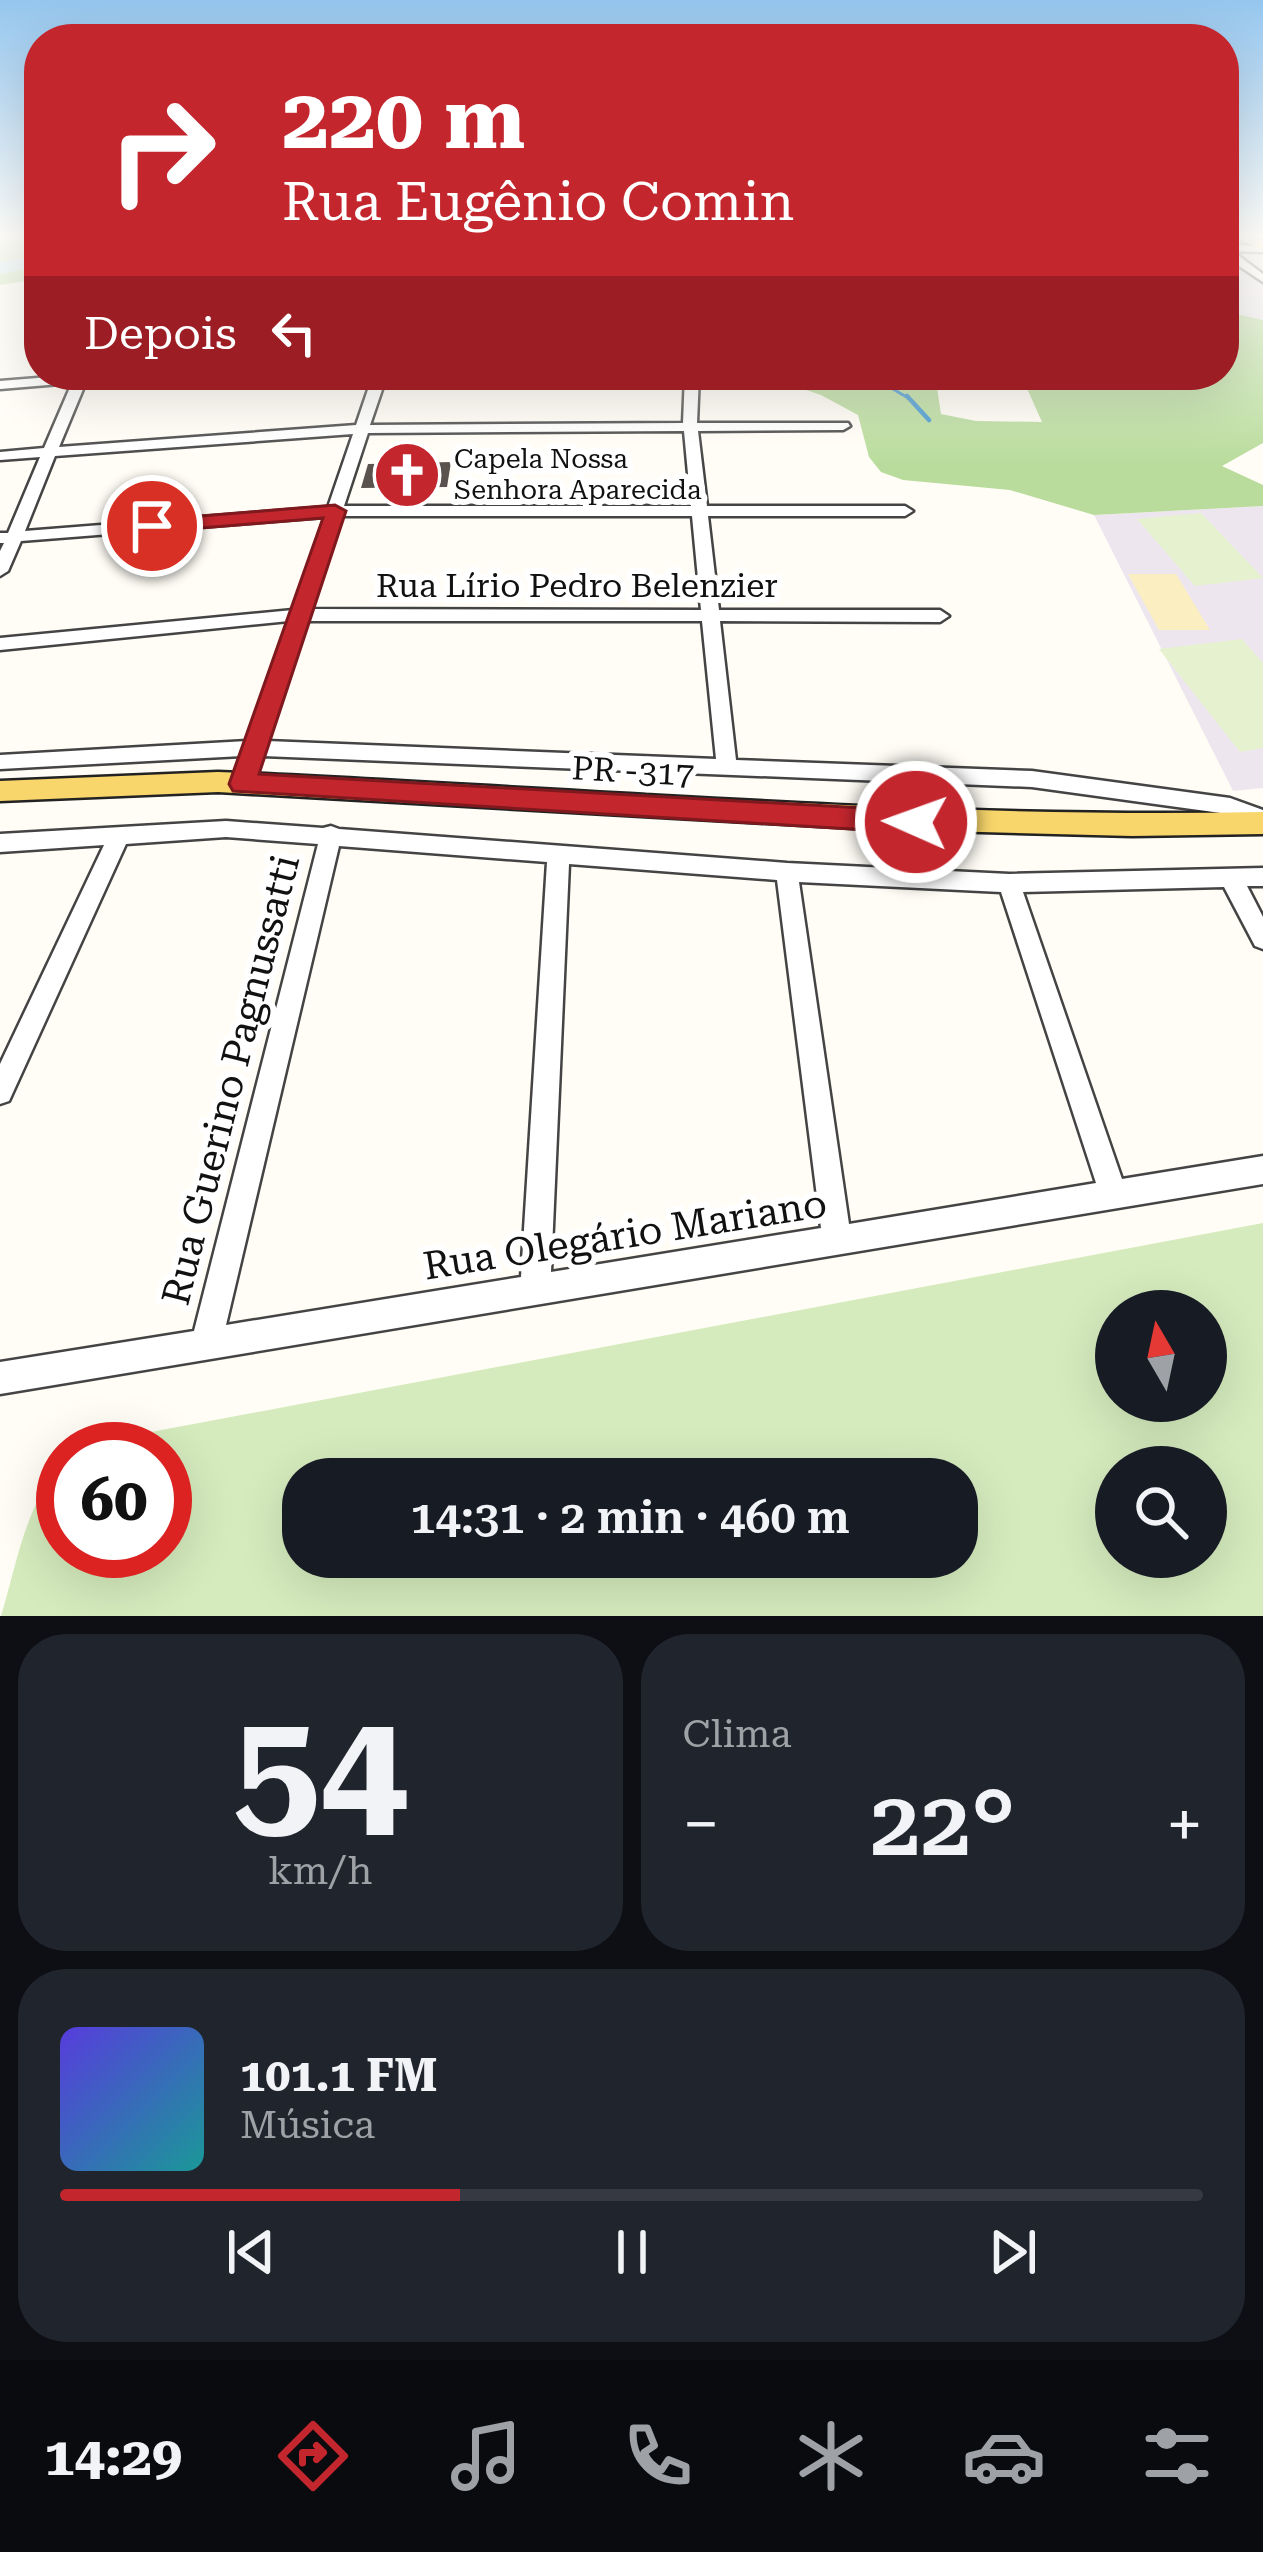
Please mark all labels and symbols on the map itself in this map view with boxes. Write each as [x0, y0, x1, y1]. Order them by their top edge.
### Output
church icon: Capela Nossa Senhora Aparecida [372, 440, 442, 510]
place label: Capela Nossa Senhora Aparecida [454, 443, 702, 506]
pin [101, 475, 203, 577]
street label: Rua Lírio Pedro Belenzier [376, 566, 778, 605]
street label: PR -317 [571, 748, 695, 794]
position arrow [853, 759, 979, 885]
street label: Rua Guerino Pagnussatti [153, 850, 309, 1310]
street label: Rua Olegário Mariano [420, 1180, 830, 1290]
north arrow [1095, 1290, 1227, 1422]
speed limit sign: 60 [36, 1422, 192, 1578]

